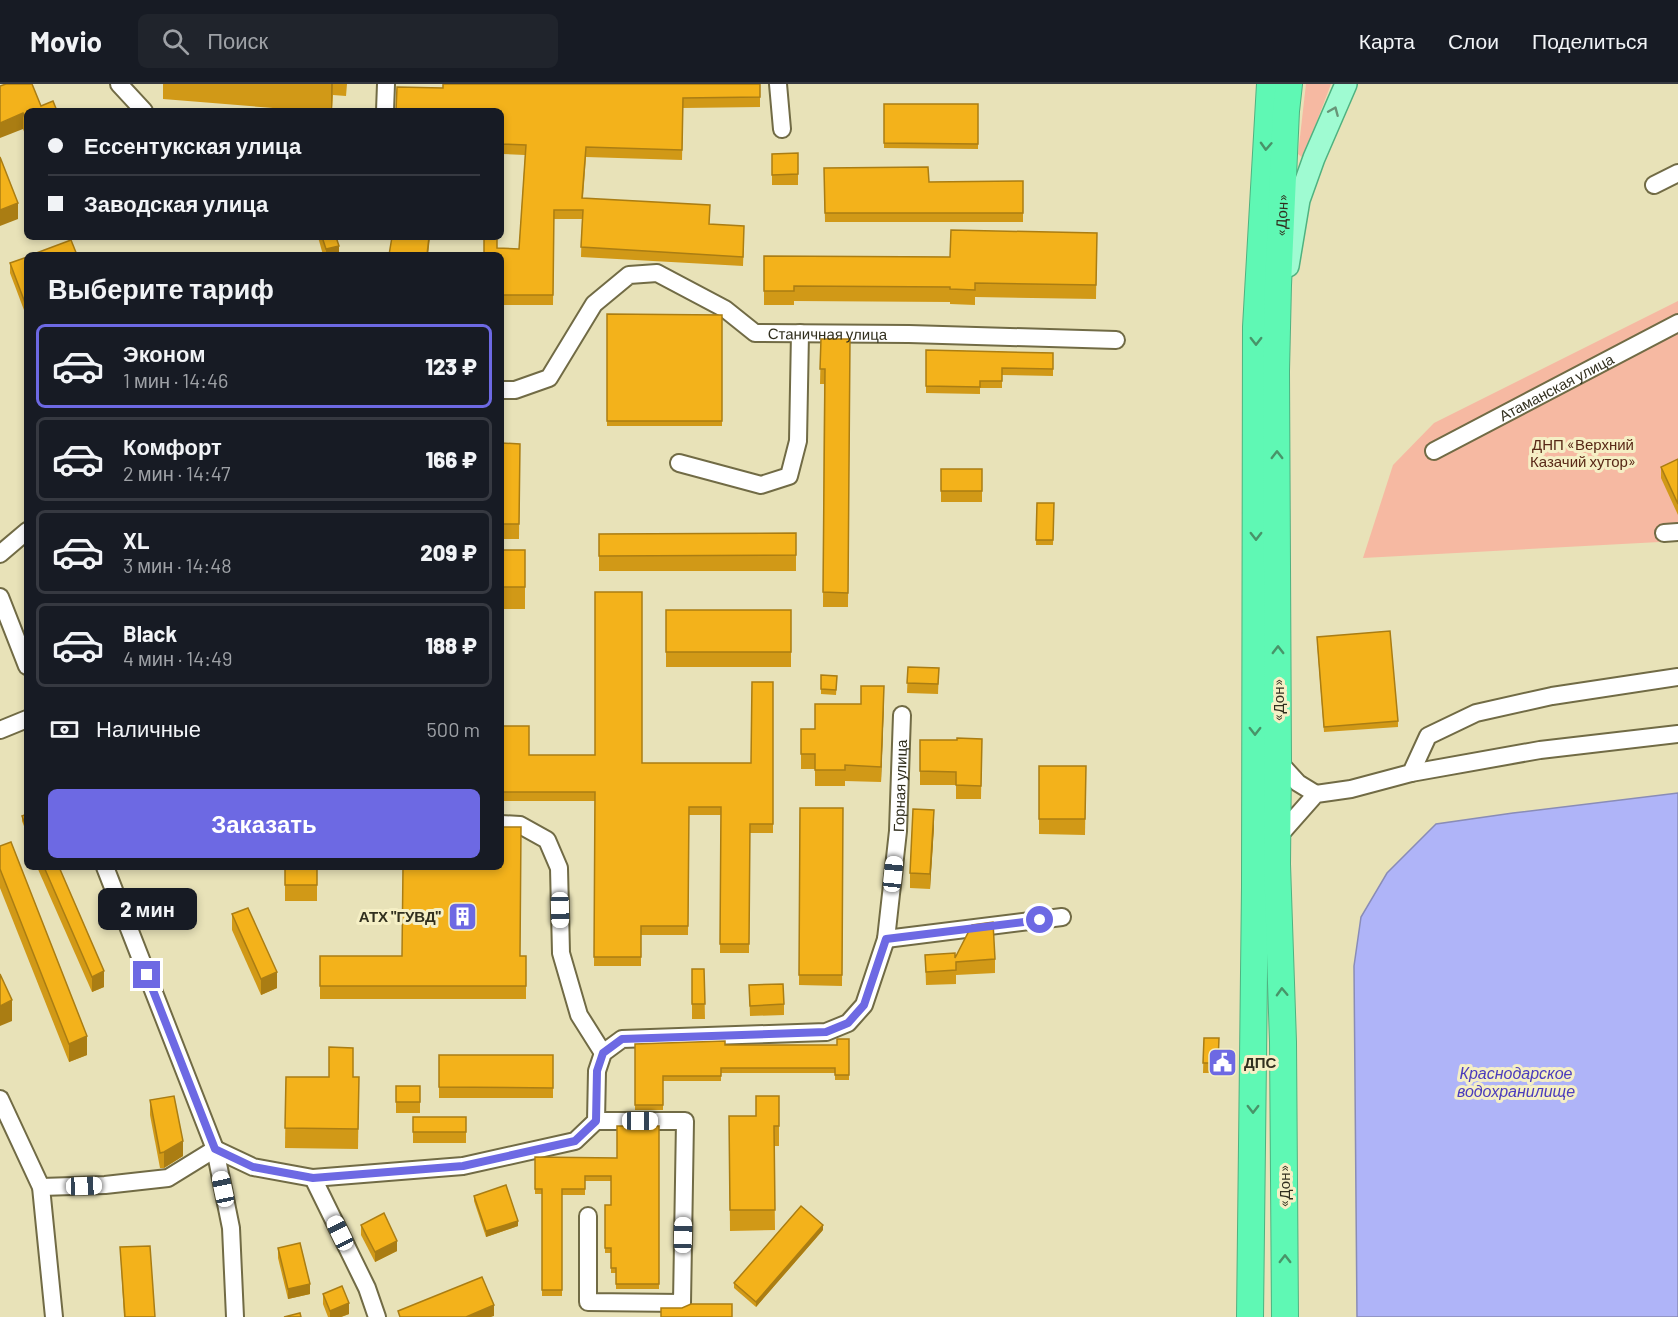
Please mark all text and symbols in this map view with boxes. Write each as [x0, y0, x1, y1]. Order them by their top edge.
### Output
search box [138, 14, 558, 68]
text: Movio [30, 24, 102, 58]
icon: search [159, 25, 192, 58]
text: Поиск [207, 27, 268, 53]
text: Карта [1359, 28, 1415, 53]
text: Слои [1448, 28, 1499, 53]
text: Поделиться [1532, 28, 1648, 53]
one-way arrow [1327, 106, 1339, 117]
text: Ессентукская улица [84, 132, 301, 158]
one-way arrow [1259, 142, 1272, 151]
text: Заводская улица [84, 190, 268, 216]
street label: «Дон» [1271, 193, 1291, 237]
text: Выберите тариф [48, 272, 274, 304]
street label: Станичная улица [768, 324, 888, 343]
one-way arrow [1250, 336, 1262, 345]
icon: car [51, 339, 105, 393]
text: Эконом [123, 340, 206, 366]
street label: Атаманская улица [1496, 349, 1617, 424]
text: 123 ₽ [425, 353, 477, 379]
text: 1 мин · 14:46 [123, 368, 228, 392]
icon: car [51, 432, 105, 486]
text: Комфорт [123, 433, 222, 459]
park label: ДНП «Верхний Казачий хутор» [1530, 435, 1636, 470]
text: 166 ₽ [425, 446, 477, 472]
one-way arrow [1271, 451, 1283, 460]
text: 2 мин · 14:47 [123, 461, 231, 485]
icon: car [51, 525, 105, 579]
text: XL [123, 527, 149, 553]
one-way arrow [1250, 531, 1262, 540]
text: 209 ₽ [420, 539, 477, 565]
text: 3 мин · 14:48 [123, 553, 232, 577]
icon: car [51, 618, 105, 672]
text: Black [123, 620, 177, 646]
text: 188 ₽ [425, 632, 477, 658]
text: 4 мин · 14:49 [123, 646, 232, 670]
one-way arrow [1272, 646, 1284, 655]
street label: «Дон» [1269, 678, 1287, 722]
icon: cash [48, 713, 81, 746]
text: Наличные [96, 715, 201, 741]
text: 500 m [427, 717, 480, 741]
one-way arrow [1249, 726, 1261, 735]
street label: Горная улица [889, 738, 910, 832]
button: Заказать [48, 789, 480, 858]
car [882, 855, 904, 893]
callout: 2 мин [98, 888, 196, 930]
car [551, 892, 569, 928]
text: 2 мин [120, 897, 175, 921]
building icon: АТХ "ГУВД" [446, 900, 478, 932]
route start [1026, 906, 1053, 933]
place label: АТХ "ГУВД" [359, 907, 442, 925]
route end [133, 961, 160, 988]
one-way arrow [1275, 988, 1288, 997]
public building icon: ДПС [1207, 1046, 1239, 1078]
place label: ДПС [1244, 1053, 1276, 1071]
water label: Краснодарское водохранилище [1457, 1063, 1575, 1100]
one-way arrow [1247, 1105, 1259, 1114]
car [622, 1112, 658, 1130]
street label: «Дон» [1275, 1164, 1293, 1208]
car [210, 1170, 236, 1208]
car [66, 1176, 102, 1196]
car [324, 1213, 356, 1253]
car [674, 1217, 692, 1253]
one-way arrow [1279, 1254, 1291, 1263]

